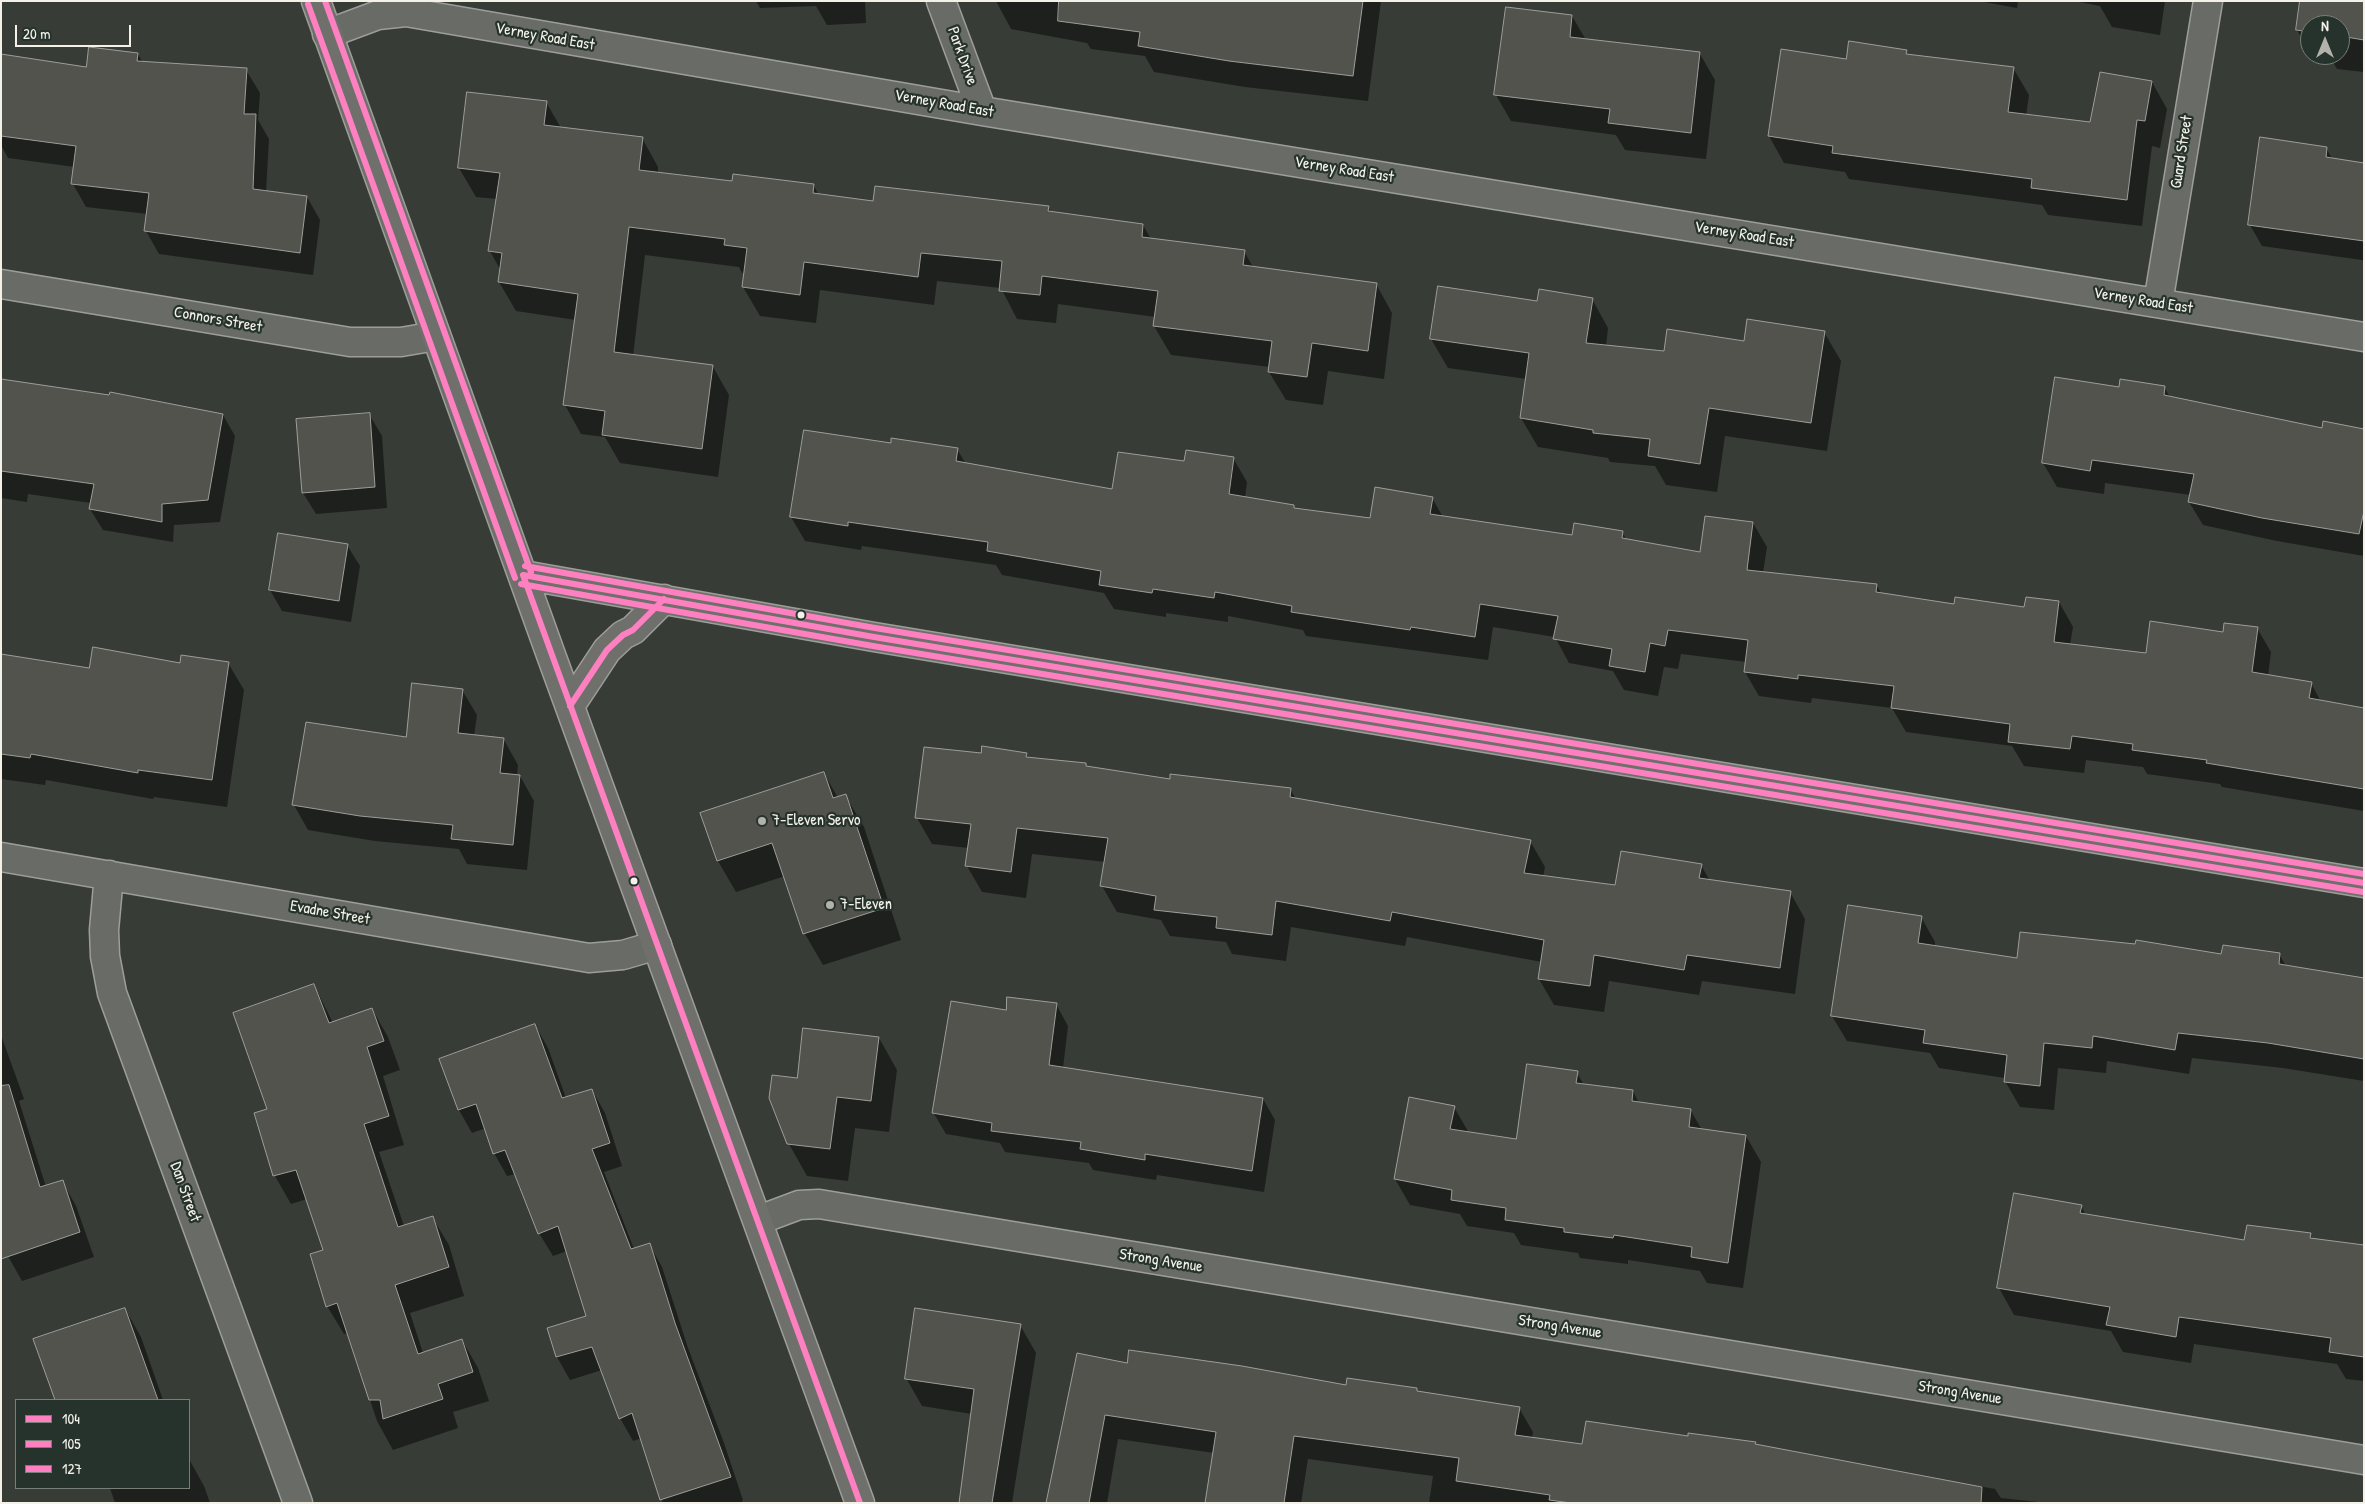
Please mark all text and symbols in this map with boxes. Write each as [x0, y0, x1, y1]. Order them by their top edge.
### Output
scale bar [18, 15, 134, 47]
north arrow [2300, 15, 2350, 65]
text: N [2321, 16, 2329, 35]
street label: Verney Road East [494, 19, 596, 55]
text: 20 m [23, 23, 50, 44]
street label: Park Drive [943, 24, 981, 88]
street label: Verney Road East [893, 86, 995, 122]
street label: Guard Street [2167, 114, 2197, 190]
street label: Verney Road East [1293, 153, 1395, 187]
street label: Verney Road East [1693, 218, 1795, 252]
street label: Verney Road East [2092, 284, 2194, 318]
street label: Connors Street [172, 303, 264, 337]
unlabelled marker [796, 610, 806, 620]
place label: 7-Eleven Servo [772, 811, 860, 831]
marker: 7-Eleven Servo [756, 815, 768, 827]
unlabelled marker [629, 876, 639, 886]
place label: 7-Eleven [840, 895, 892, 915]
street label: Evadne Street [289, 897, 371, 929]
marker: 7-Eleven [824, 899, 836, 911]
street label: Dan Street [165, 1160, 205, 1224]
street label: Strong Avenue [1118, 1245, 1204, 1277]
street label: Strong Avenue [1517, 1311, 1603, 1343]
street label: Strong Avenue [1917, 1377, 2003, 1409]
legend [15, 1399, 190, 1489]
text: 104 [62, 1408, 80, 1429]
text: 105 [62, 1433, 81, 1454]
text: 127 [62, 1458, 82, 1479]

